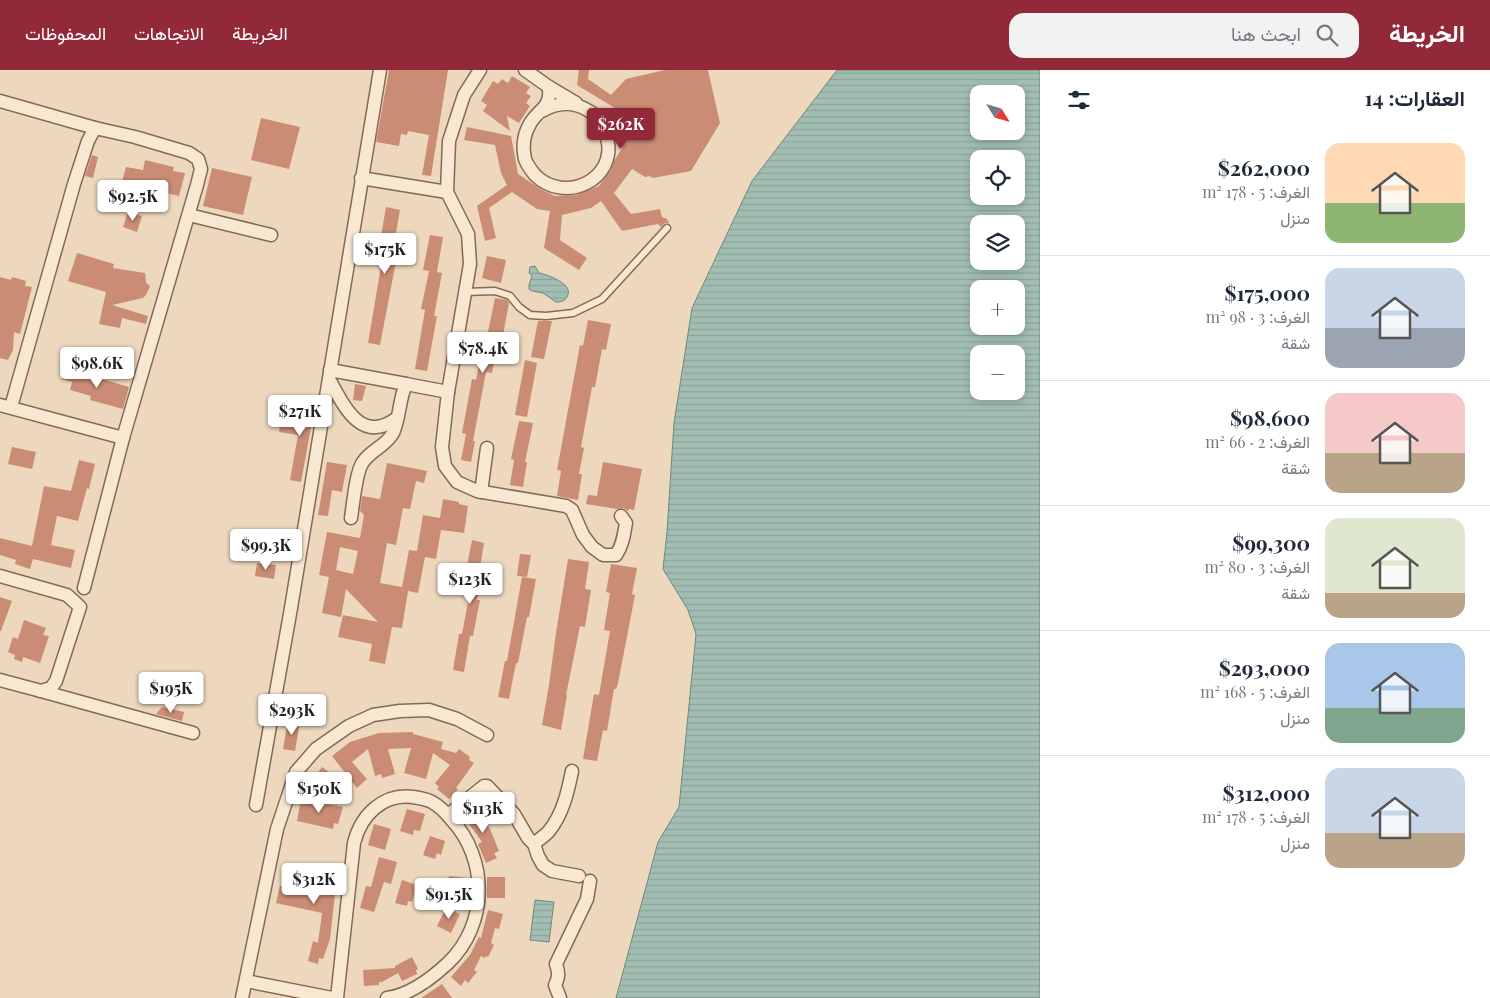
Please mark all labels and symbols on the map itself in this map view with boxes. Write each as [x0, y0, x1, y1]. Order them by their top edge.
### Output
north arrow [970, 85, 1025, 140]
pin: $262K [586, 108, 656, 150]
pin: $92.5K [92, 180, 174, 222]
pin: $175K [350, 232, 420, 275]
pin: $78.4K [442, 332, 524, 374]
pin: $98.6K [56, 346, 138, 389]
pin: $271K [265, 394, 335, 437]
pin: $99.3K [225, 528, 307, 571]
pin: $123K [435, 562, 505, 605]
pin: $195K [136, 672, 206, 714]
pin: $293K [257, 694, 327, 736]
pin: $150K [284, 772, 354, 814]
pin: $113K [448, 792, 518, 834]
pin: $312K [279, 862, 349, 905]
pin: $91.5K [408, 878, 490, 920]

